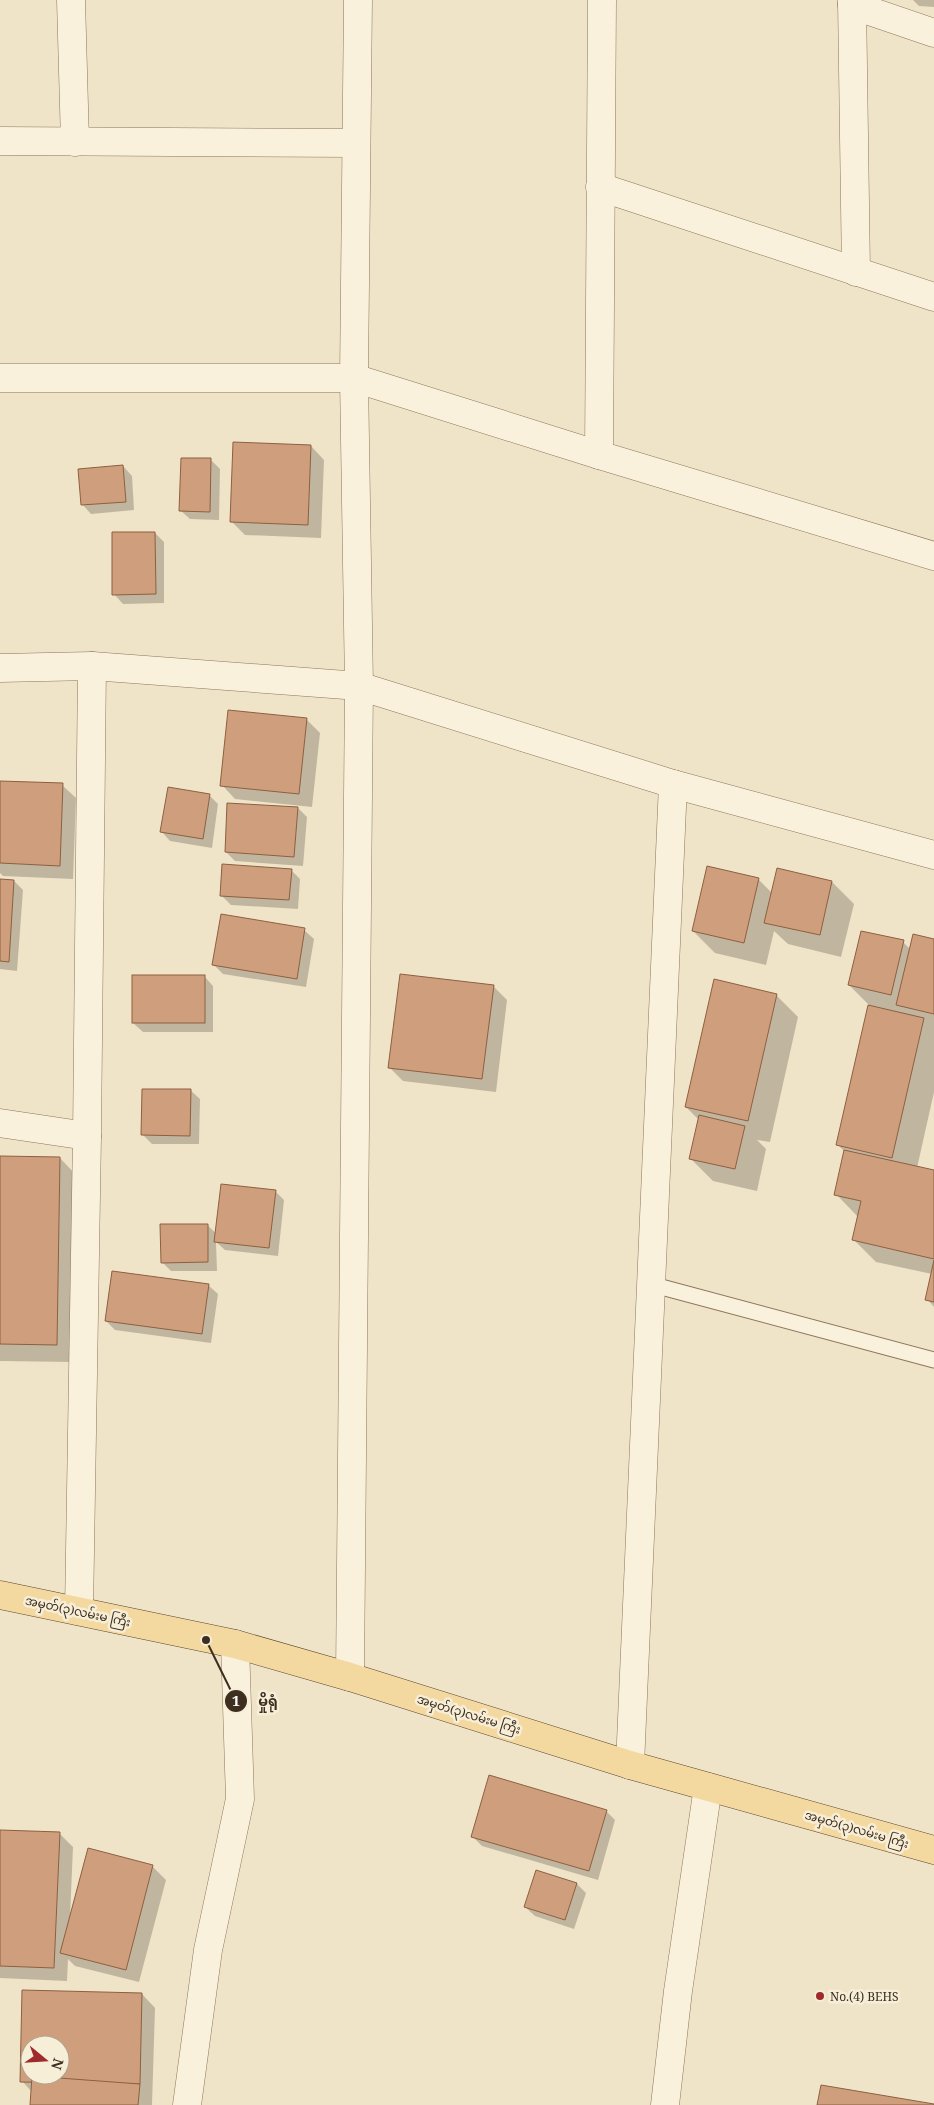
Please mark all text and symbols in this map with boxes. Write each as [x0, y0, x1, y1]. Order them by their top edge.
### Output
street label: အမှတ်(၃)လမ်းမ ကြီး [23, 1592, 132, 1632]
callout: မှိုရုံ [224, 1686, 288, 1715]
text: 1 [232, 1690, 240, 1710]
street label: အမှတ်(၃)လမ်းမ ကြီး [415, 1690, 523, 1740]
text: မှိုရုံ [258, 1691, 278, 1713]
street label: အမှတ်(၃)လမ်းမ ကြီး [802, 1806, 911, 1854]
place label: No.(4) BEHS [830, 1988, 899, 2005]
marker: No.(4) BEHS [814, 1990, 826, 2002]
north arrow [20, 2035, 70, 2085]
text: N [47, 2056, 69, 2072]

